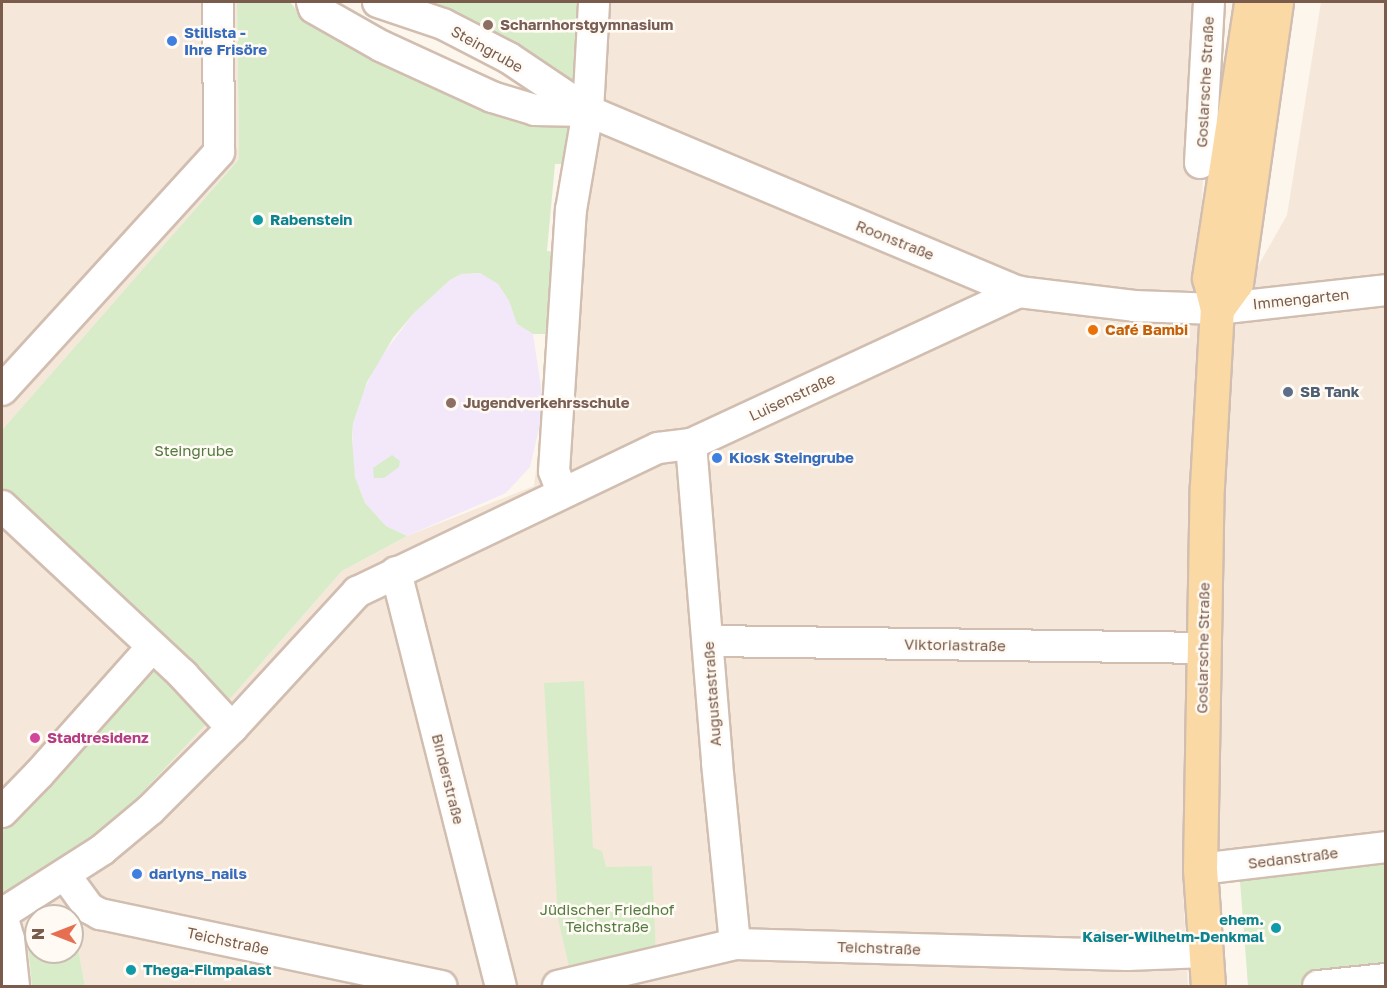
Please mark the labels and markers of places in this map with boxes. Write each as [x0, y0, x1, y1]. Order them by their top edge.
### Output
place label: Scharnhorstgymnasium [500, 16, 673, 34]
marker: Scharnhorstgymnasium [481, 18, 495, 32]
place label: Stilista - Ihre Frisöre [184, 23, 267, 58]
marker: Stilista - Ihre Frisöre [165, 34, 179, 48]
place label: Rabenstein [270, 211, 352, 229]
marker: Rabenstein [251, 213, 265, 227]
place label: Café Bambi [1105, 321, 1188, 339]
marker: Café Bambi [1086, 323, 1100, 337]
place label: SB Tank [1300, 383, 1359, 401]
marker: SB Tank [1281, 385, 1295, 399]
place label: Jugendverkehrsschule [463, 394, 630, 412]
marker: Jugendverkehrsschule [444, 396, 458, 410]
place label: Kiosk Steingrube [729, 449, 854, 467]
marker: Kiosk Steingrube [710, 451, 724, 465]
place label: Stadtresidenz [47, 729, 149, 747]
marker: Stadtresidenz [28, 731, 42, 745]
place label: darlyns_nails [149, 865, 247, 883]
marker: darlyns_nails [130, 867, 144, 881]
place label: ehem. Kaiser-Wilhelm-Denkmal [1082, 910, 1264, 945]
marker: ehem. Kaiser-Wilhelm-Denkmal [1269, 921, 1283, 935]
place label: Thega-Filmpalast [143, 961, 271, 979]
marker: Thega-Filmpalast [124, 963, 138, 977]

